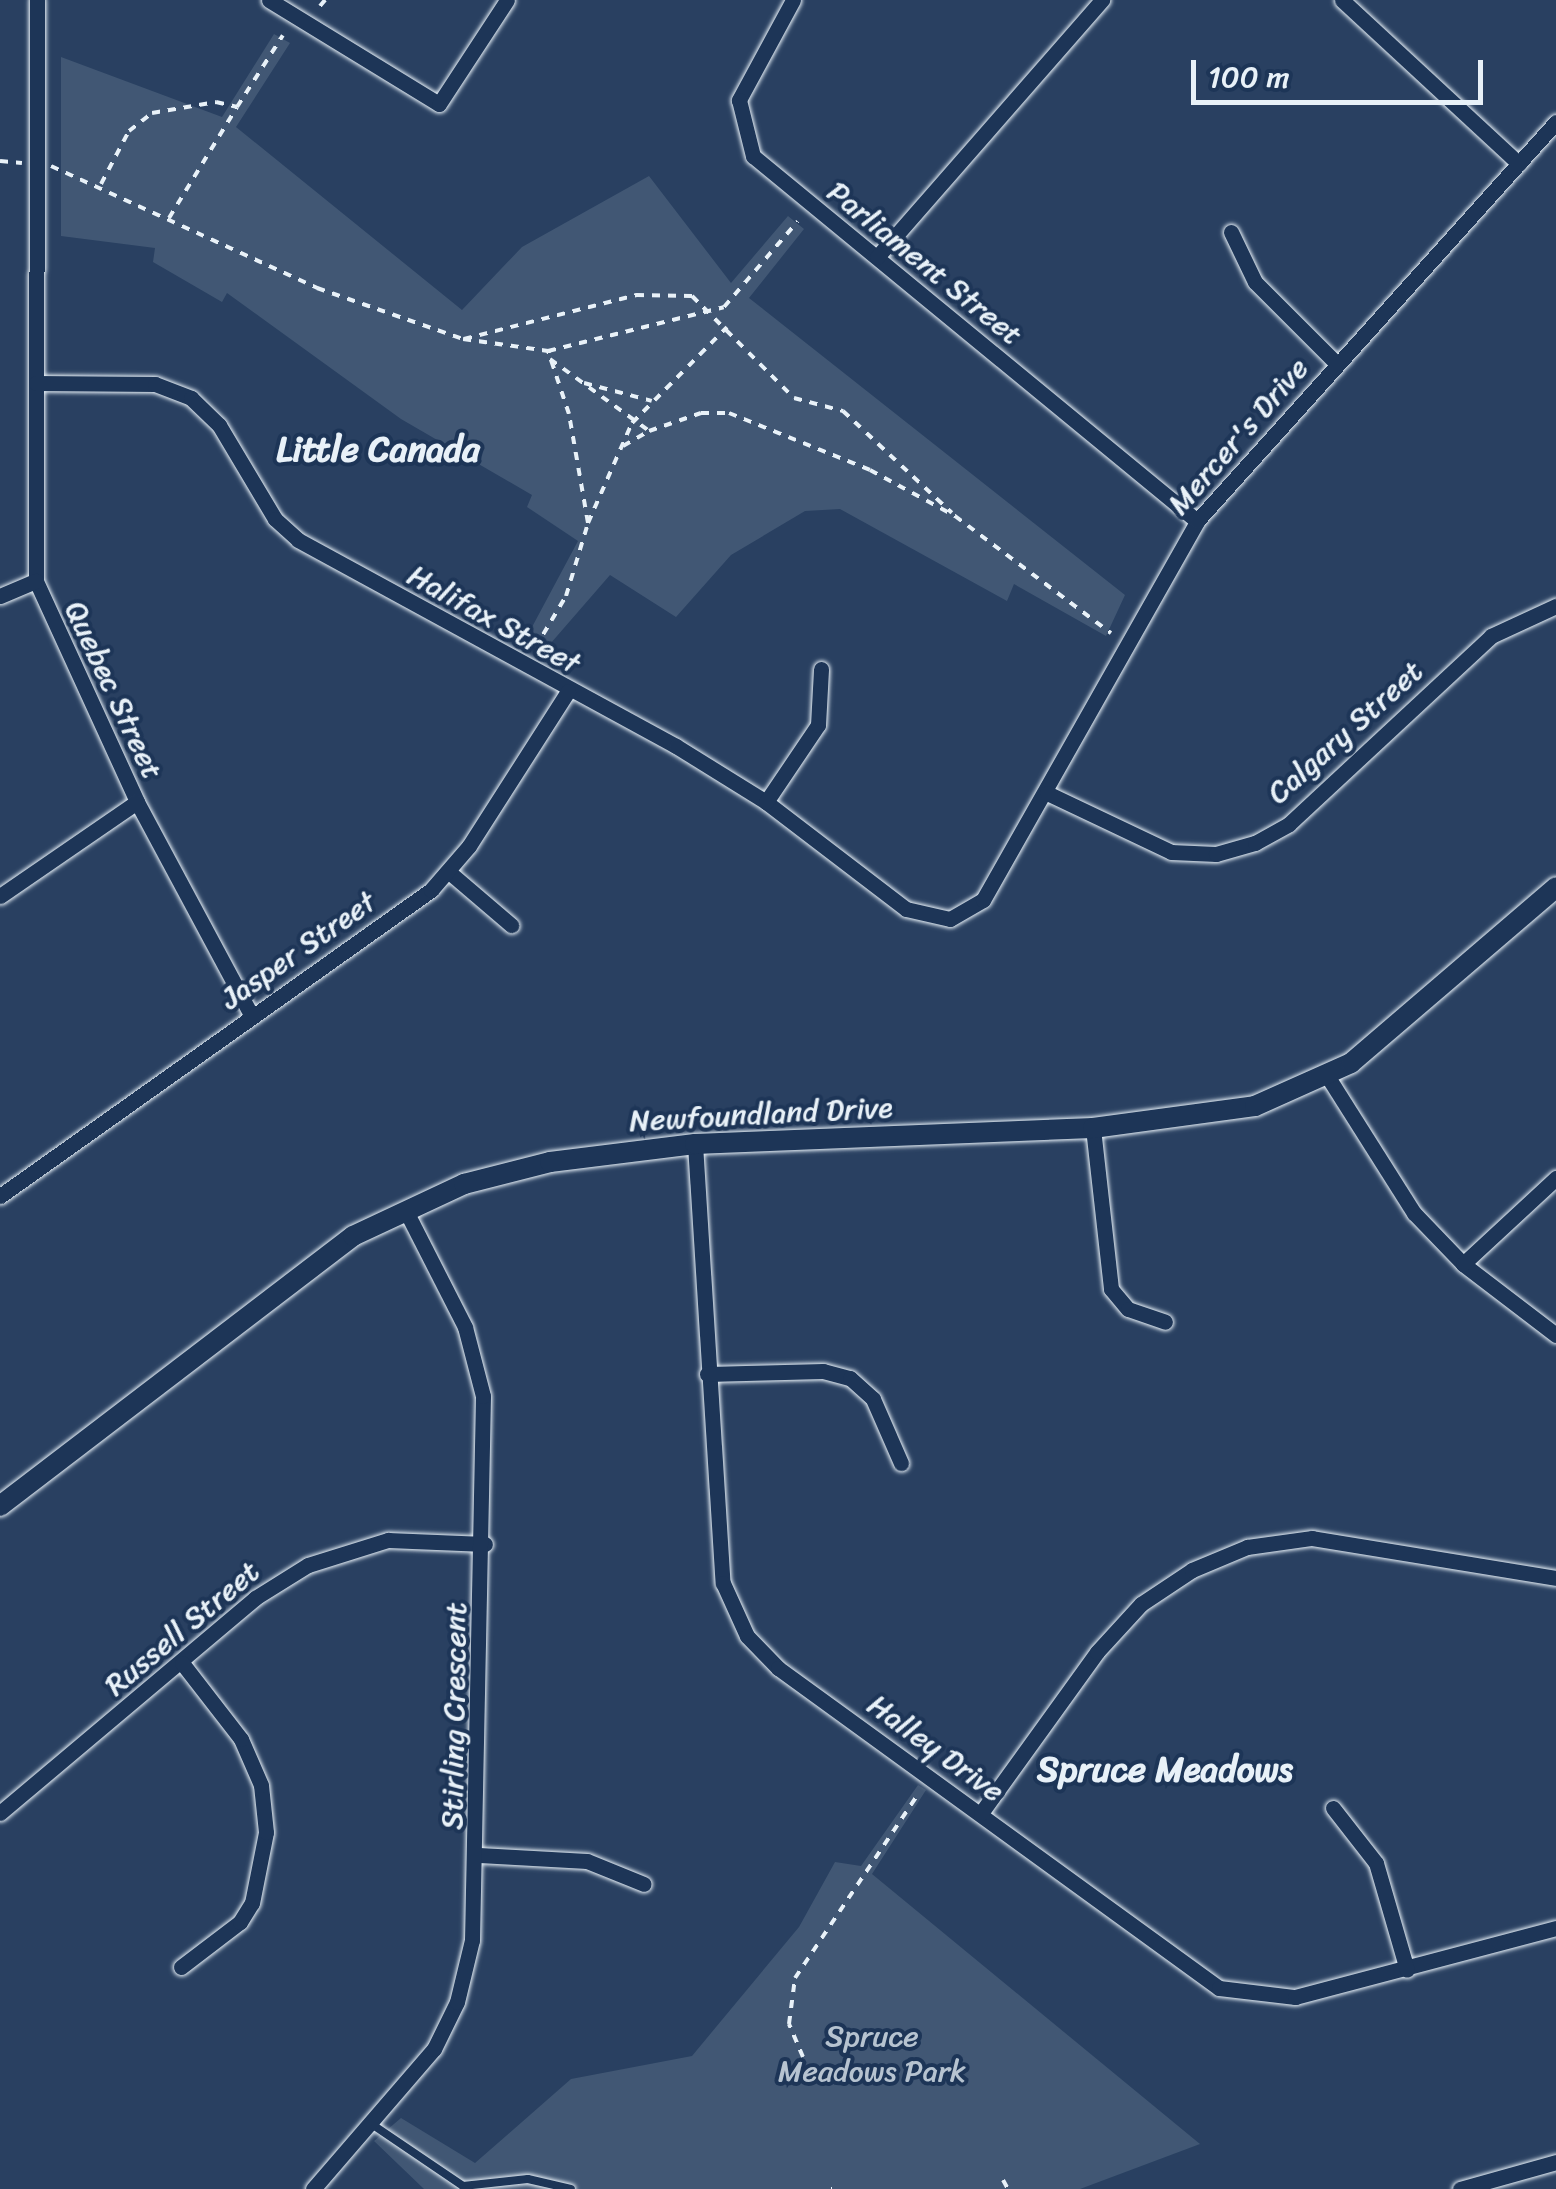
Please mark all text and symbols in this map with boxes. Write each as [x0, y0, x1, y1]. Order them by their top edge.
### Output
scale bar [1196, 40, 1488, 102]
text: 100 m [1208, 50, 1290, 104]
street label: Parliament Street [820, 173, 1030, 353]
street label: Mercer's Drive [1160, 350, 1316, 522]
district label: Little Canada [276, 428, 480, 470]
street label: Halifax Street [402, 557, 586, 681]
street label: Quebec Street [57, 595, 171, 785]
street label: Calgary Street [1260, 653, 1430, 811]
street label: Jasper Street [213, 883, 383, 1017]
street label: Newfoundland Drive [628, 1089, 894, 1139]
street label: Russell Street [98, 1553, 266, 1703]
street label: Stirling Crescent [434, 1602, 474, 1830]
street label: Halley Drive [861, 1686, 1011, 1810]
district label: Spruce Meadows [1037, 1748, 1293, 1790]
park label: Spruce Meadows Park [778, 2018, 966, 2088]

